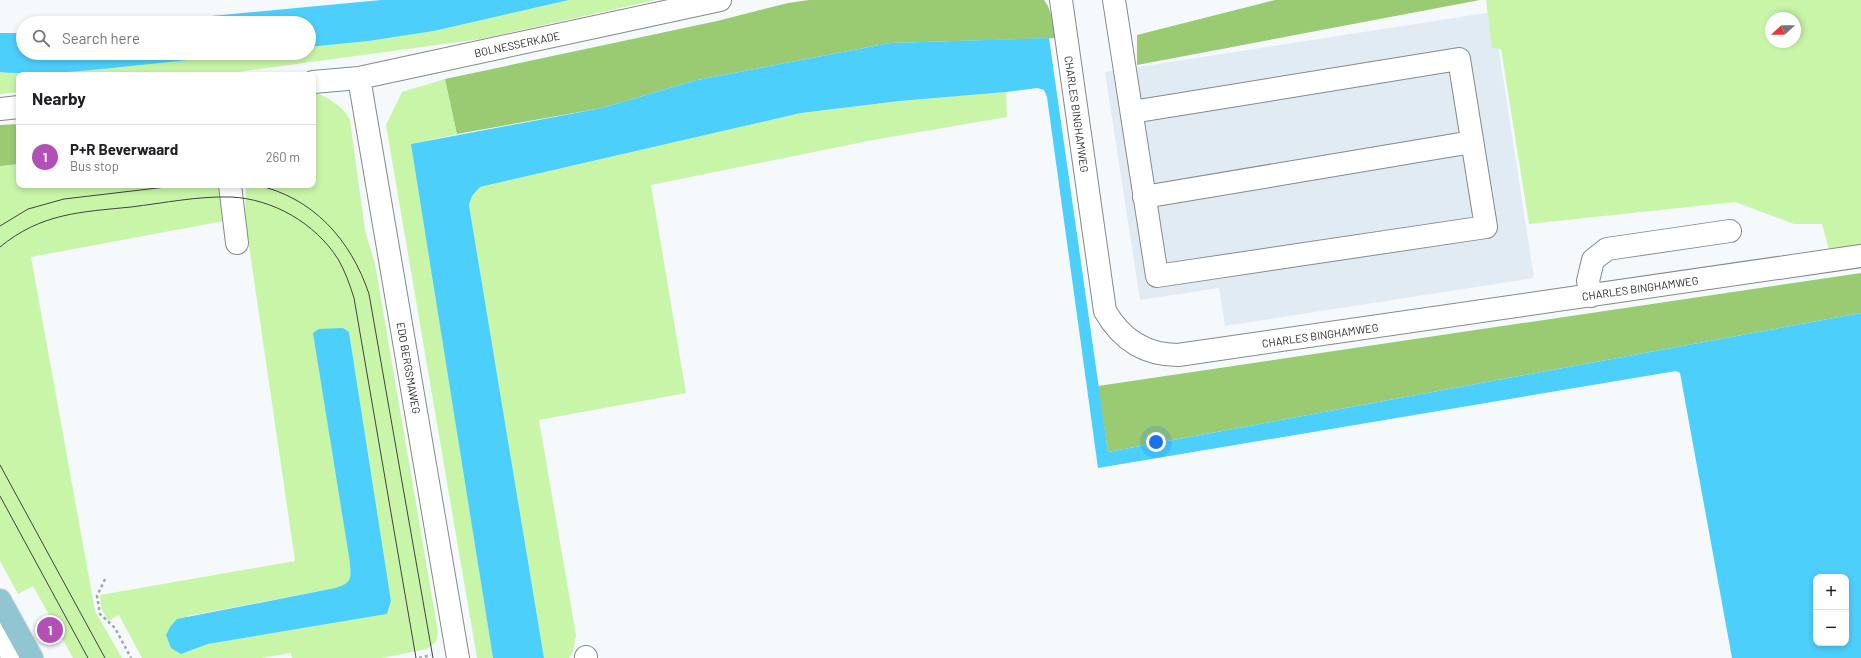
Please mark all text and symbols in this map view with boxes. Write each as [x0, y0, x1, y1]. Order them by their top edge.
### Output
north arrow [1765, 12, 1801, 48]
search box [16, 16, 316, 60]
icon: search [30, 27, 52, 49]
street label: BOLNESSERKADE [473, 28, 561, 59]
text: Search here [62, 29, 140, 47]
street label: CHARLES BINGHAMWEG [1062, 55, 1092, 173]
text: Nearby [32, 88, 86, 108]
text: P+R Beverwaard [70, 140, 178, 158]
text: 1 [43, 149, 47, 165]
text: 260 m [266, 149, 300, 165]
text: Bus stop [70, 158, 119, 174]
street label: CHARLES BINGHAMWEG [1581, 273, 1699, 303]
street label: CHARLES BINGHAMWEG [1261, 320, 1379, 350]
street label: EDO BERGSMAWEG [395, 321, 423, 415]
your location [1146, 432, 1166, 452]
map controls [1813, 574, 1849, 646]
button: + [1813, 574, 1849, 610]
button: − [1813, 610, 1849, 646]
pin: 1 [37, 615, 63, 645]

